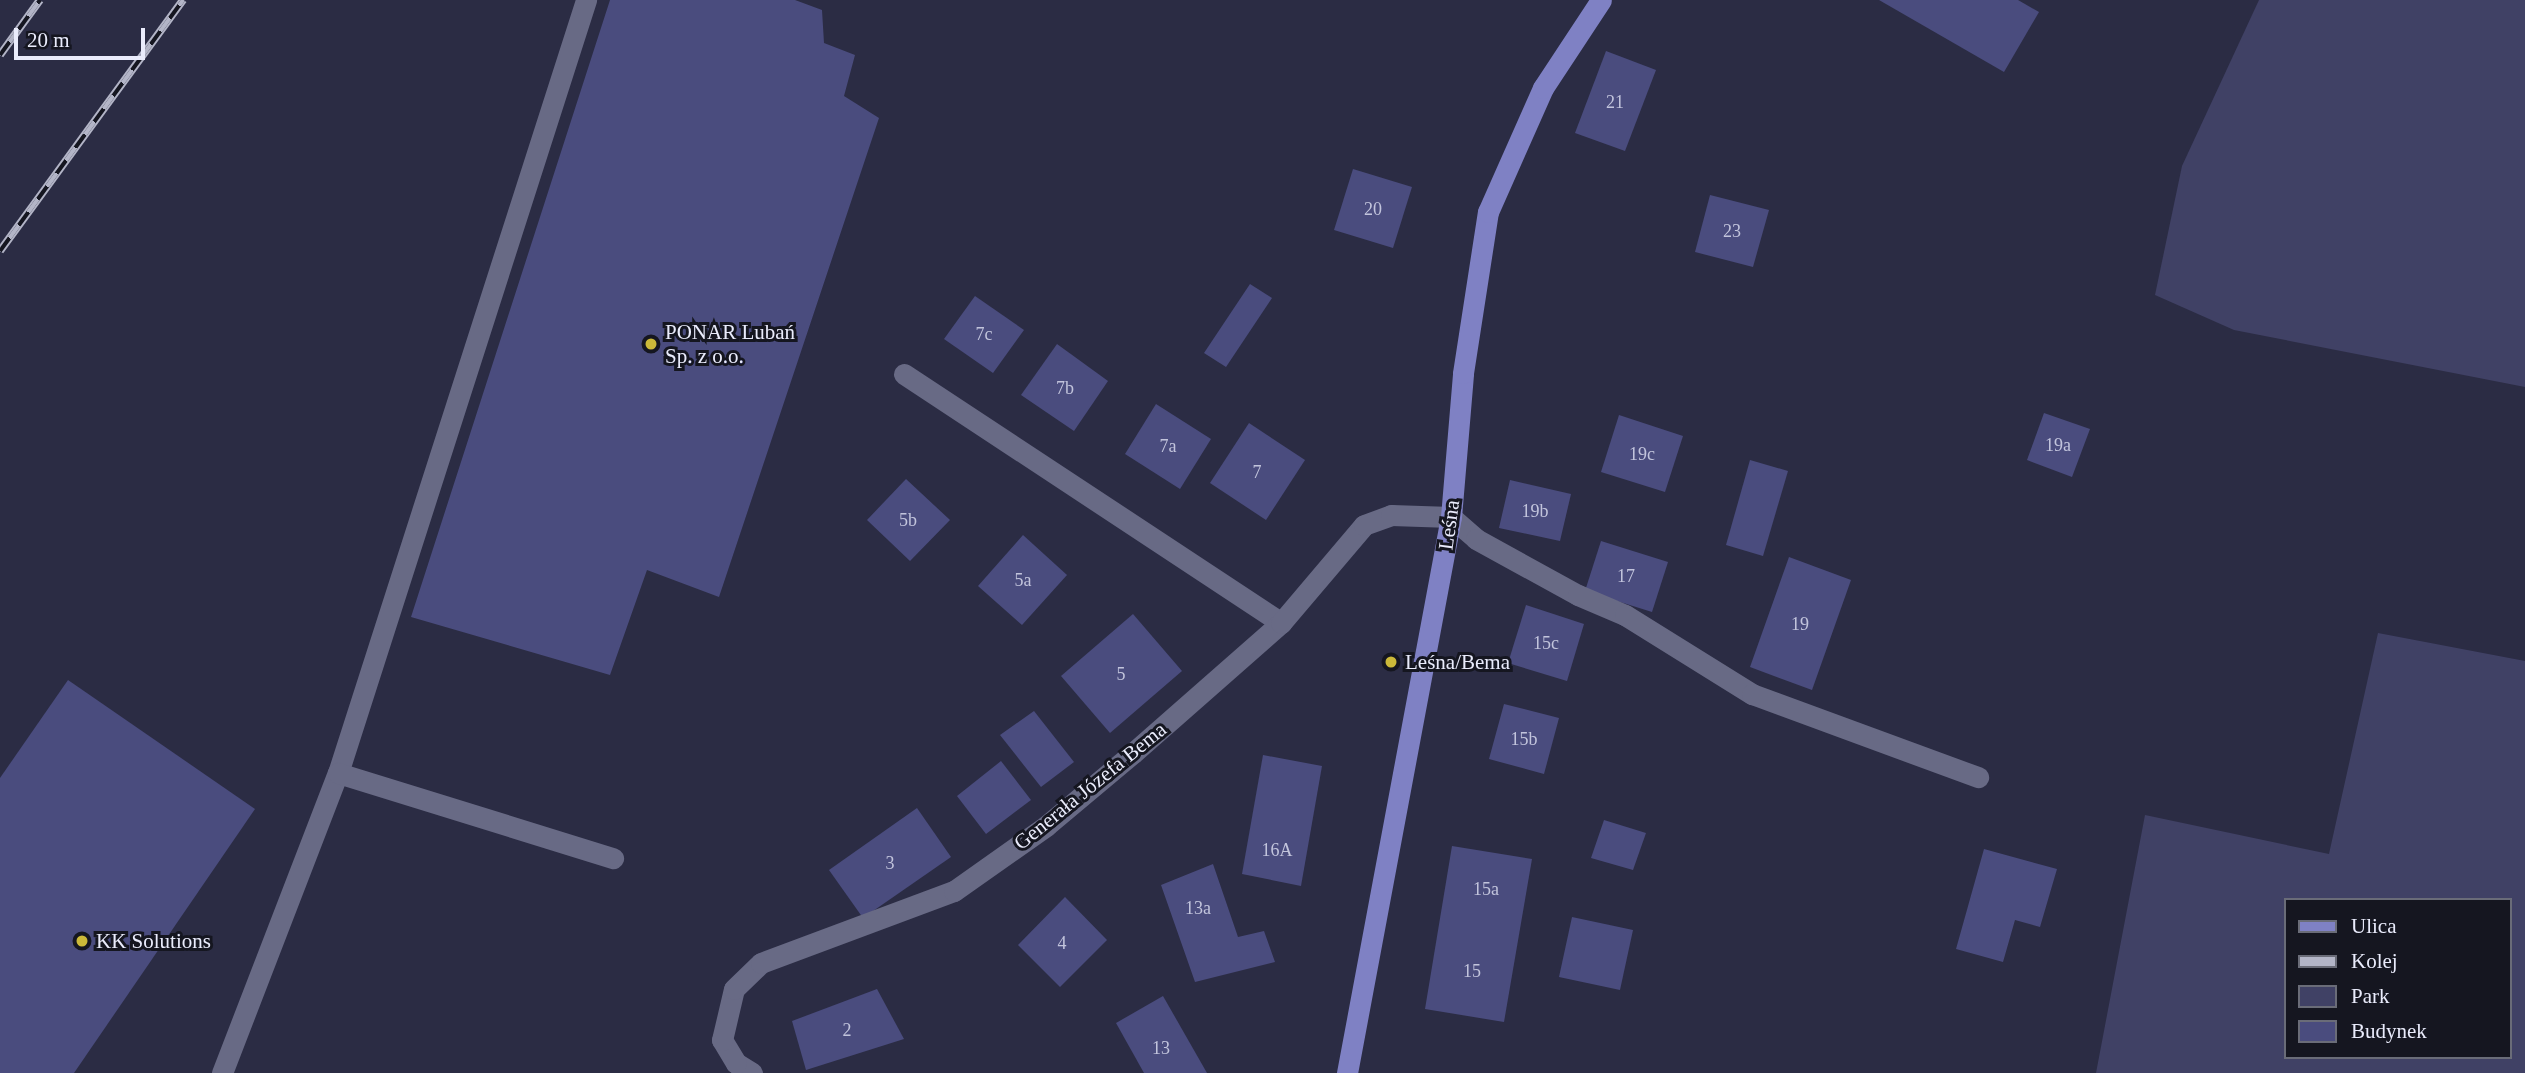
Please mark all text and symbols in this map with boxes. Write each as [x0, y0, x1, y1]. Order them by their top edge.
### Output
scale bar [18, 14, 149, 58]
text: 20 m [27, 28, 70, 52]
house number: 21 [1606, 91, 1624, 113]
house number: 20 [1364, 198, 1382, 220]
house number: 23 [1723, 220, 1741, 242]
place label: PONAR Lubań Sp. z o.o. [665, 319, 795, 369]
house number: 7c [976, 323, 992, 345]
marker: PONAR Lubań Sp. z o.o. [643, 336, 659, 352]
house number: 7b [1056, 377, 1074, 399]
house number: 19a [2045, 434, 2071, 456]
house number: 7a [1160, 435, 1176, 457]
house number: 19c [1629, 443, 1655, 465]
house number: 7 [1252, 461, 1262, 483]
street label: Leśna [1433, 498, 1465, 552]
house number: 19b [1522, 500, 1548, 522]
house number: 5b [899, 509, 917, 531]
house number: 17 [1617, 565, 1635, 587]
house number: 5a [1015, 569, 1031, 591]
house number: 19 [1791, 613, 1809, 635]
house number: 15c [1533, 632, 1559, 654]
place label: Leśna/Bema [1405, 649, 1510, 675]
marker: Leśna/Bema [1383, 654, 1399, 670]
house number: 5 [1116, 663, 1126, 685]
street label: Generała Józefa Bema [1009, 717, 1171, 855]
house number: 15b [1511, 728, 1538, 750]
house number: 16A [1262, 839, 1292, 861]
house number: 3 [886, 852, 894, 874]
house number: 15a [1473, 878, 1499, 900]
house number: 13a [1185, 897, 1211, 919]
legend [2284, 898, 2511, 1059]
text: Ulica [2351, 914, 2396, 938]
place label: KK Solutions [96, 928, 211, 954]
house number: 4 [1058, 932, 1066, 954]
marker: KK Solutions [74, 933, 90, 949]
text: Kolej [2351, 949, 2398, 973]
house number: 15 [1463, 960, 1481, 982]
text: Park [2351, 984, 2390, 1008]
house number: 2 [842, 1019, 852, 1041]
text: Budynek [2351, 1019, 2427, 1043]
house number: 13 [1152, 1037, 1170, 1059]

